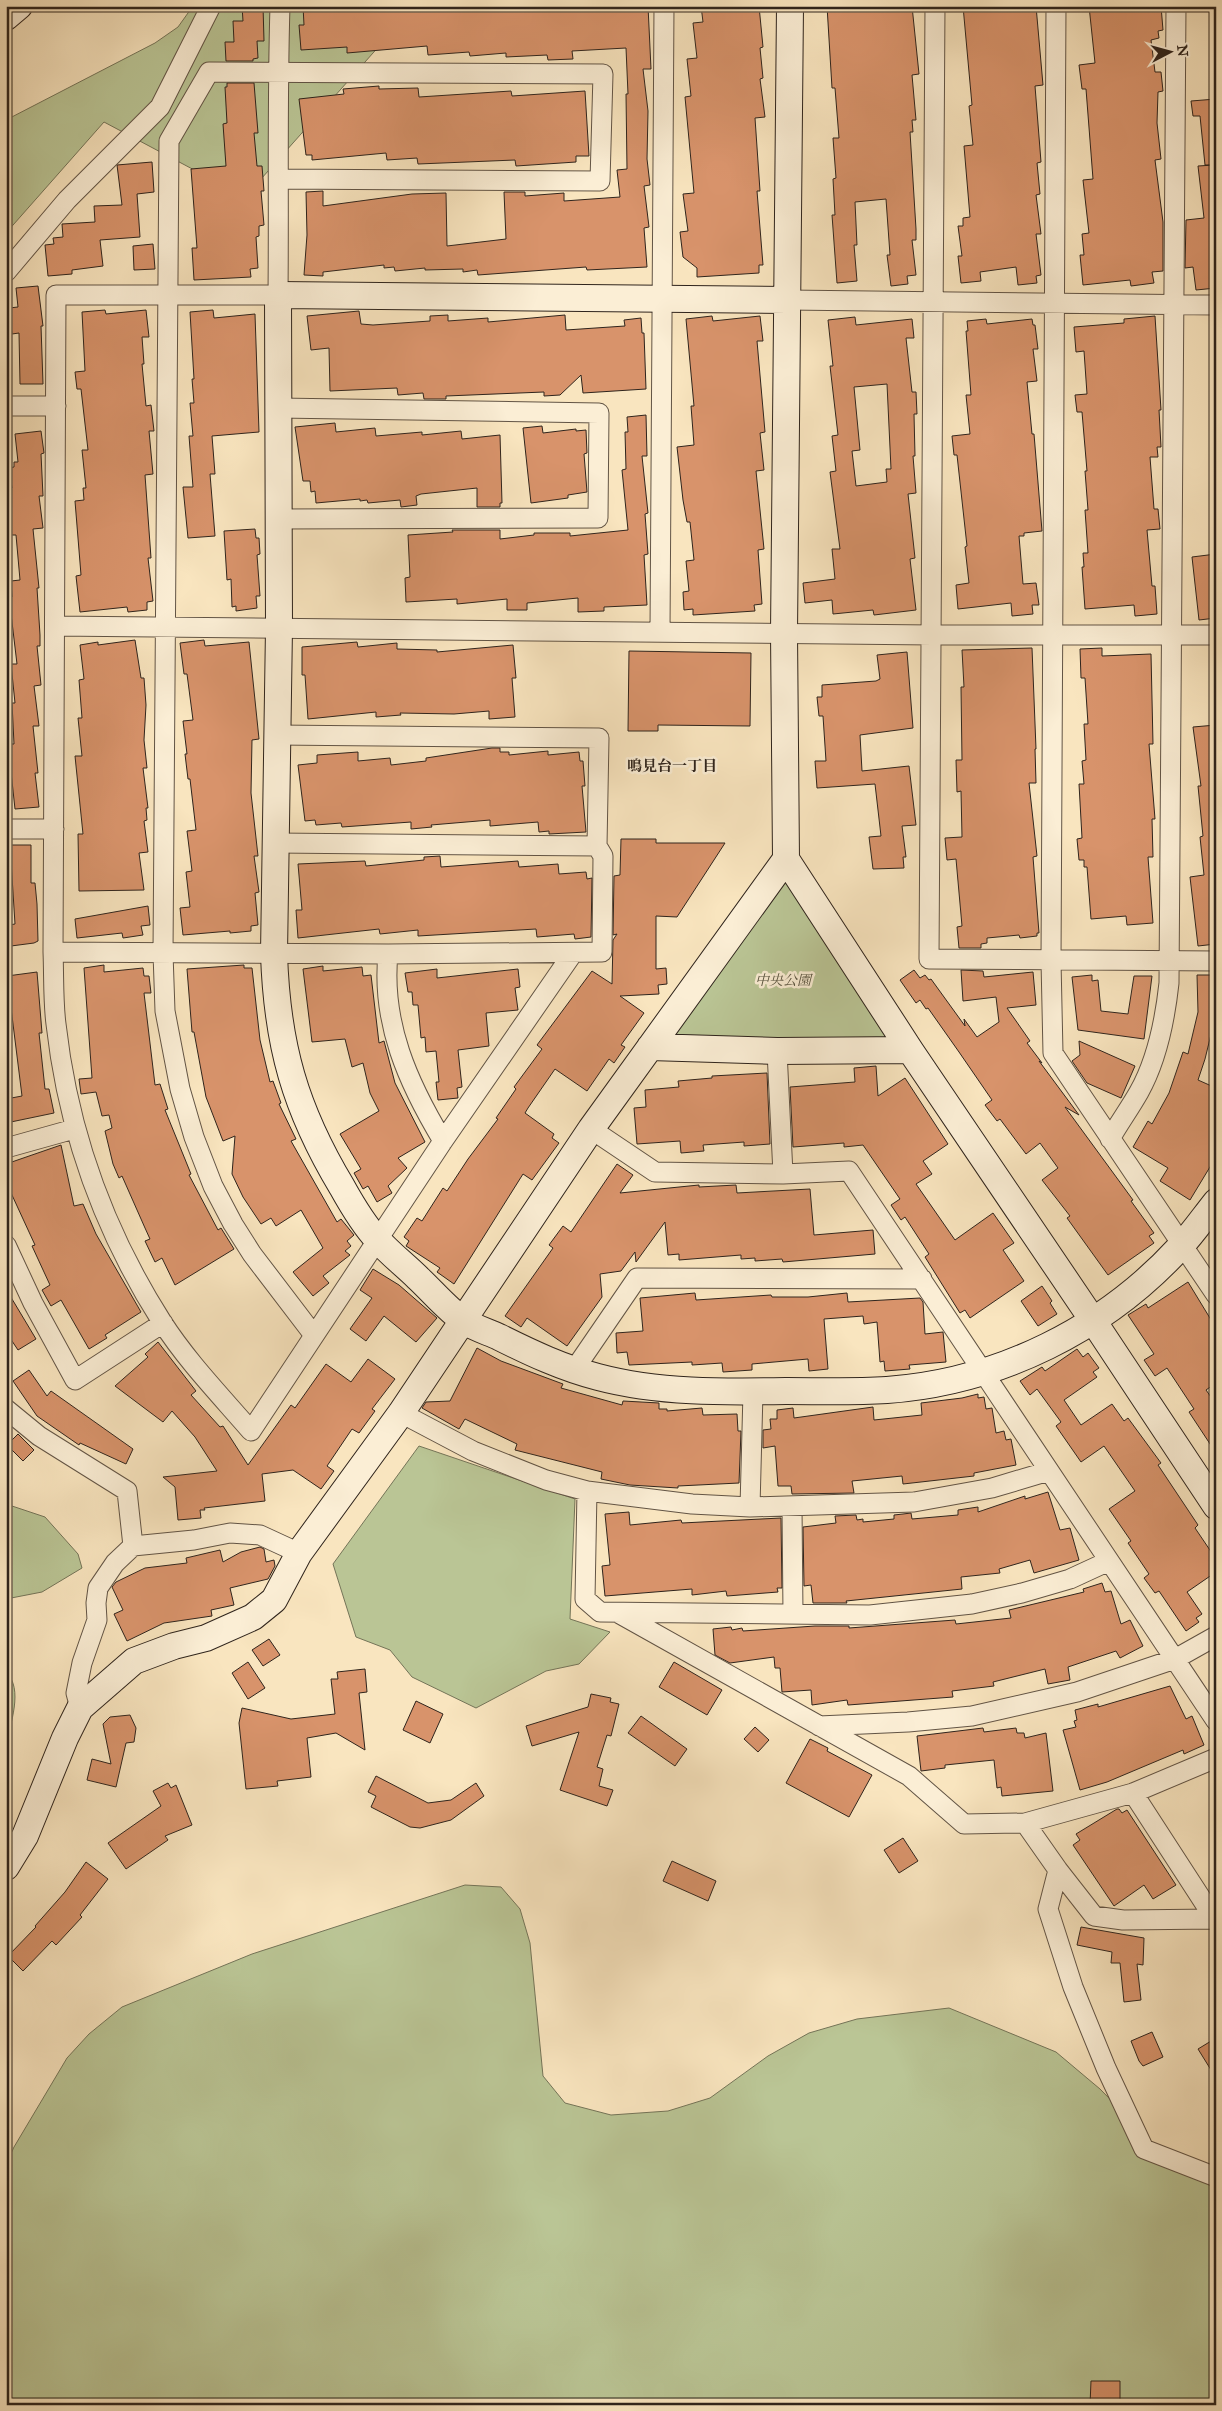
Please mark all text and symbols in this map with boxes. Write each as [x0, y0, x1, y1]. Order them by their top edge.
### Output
north arrow [1144, 28, 1194, 78]
text: N [1173, 44, 1192, 58]
district label: 鳴見台一丁目 [627, 757, 717, 775]
park label: 中央公園 [755, 972, 813, 989]

